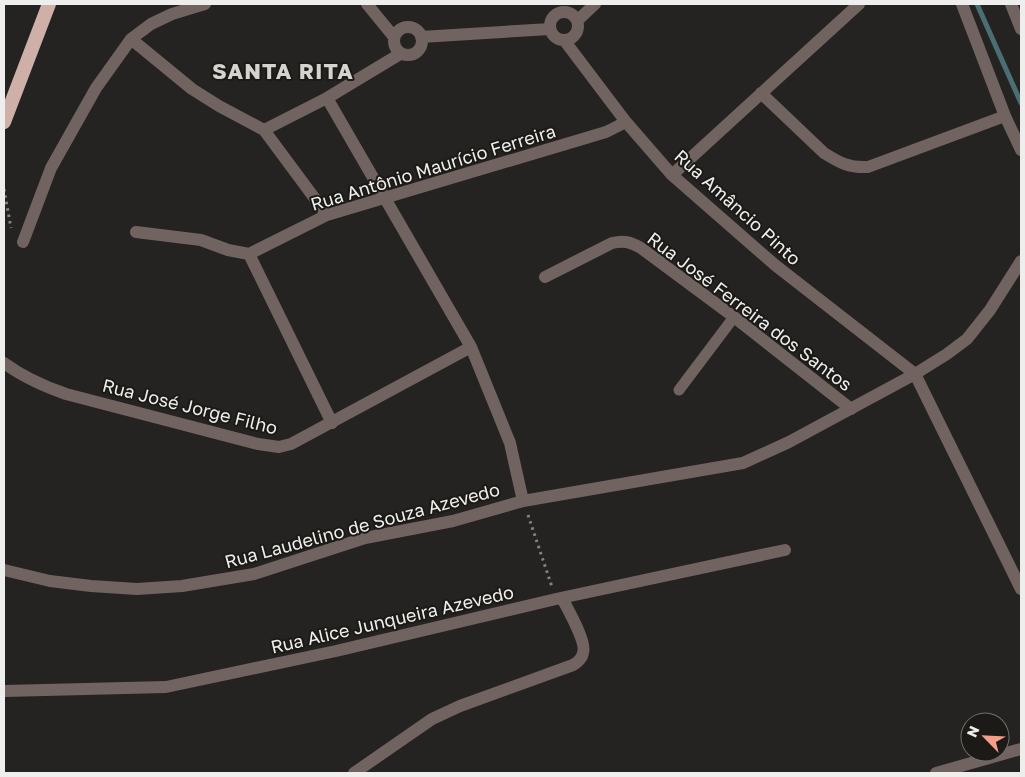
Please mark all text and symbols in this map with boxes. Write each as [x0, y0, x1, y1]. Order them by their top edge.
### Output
district label: SANTA RITA [212, 57, 354, 84]
street label: Rua Antônio Maurício Ferreira [308, 119, 558, 215]
street label: Rua Amâncio Pinto [670, 145, 806, 269]
street label: Rua José Ferreira dos Santos [643, 227, 857, 395]
street label: Rua José Jorge Filho [100, 374, 280, 438]
street label: Rua Laudelino de Souza Azevedo [222, 478, 502, 572]
street label: Rua Alice Junqueira Azevedo [268, 580, 516, 658]
north arrow [960, 712, 1010, 762]
text: N [963, 723, 983, 740]

